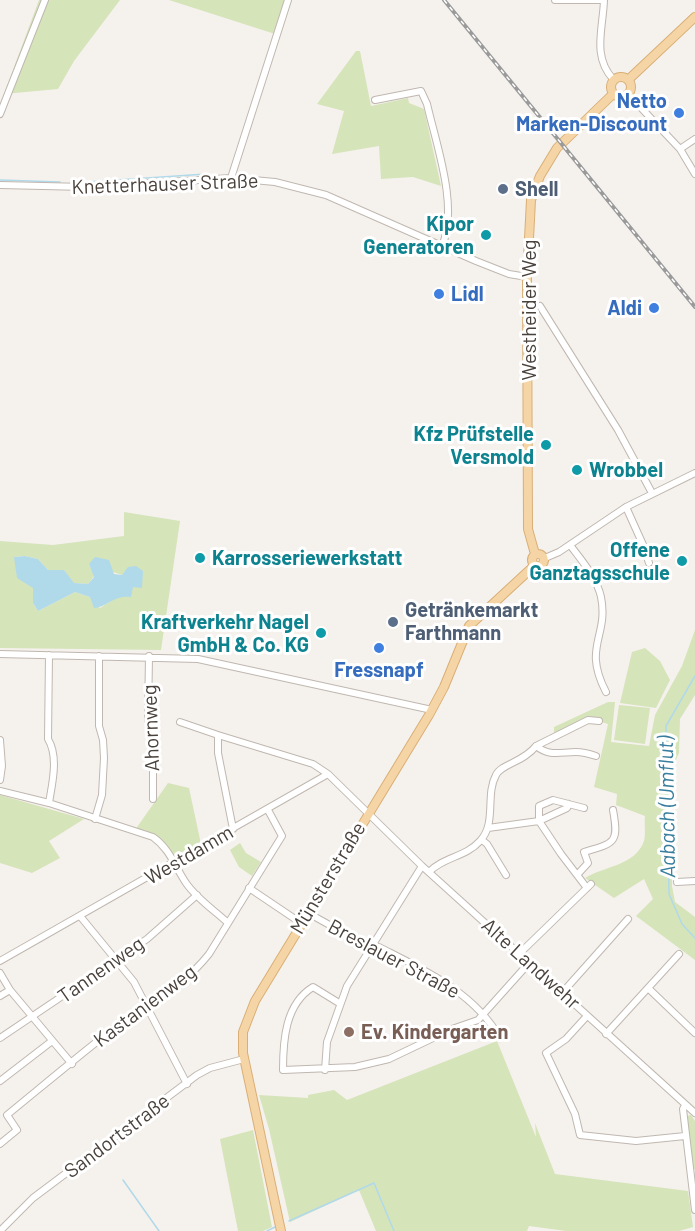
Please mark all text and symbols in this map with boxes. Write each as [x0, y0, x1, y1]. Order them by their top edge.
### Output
place label: Netto Marken-Discount [516, 89, 667, 136]
marker: Netto Marken-Discount [672, 106, 686, 120]
street label: Knetterhauser Straße [71, 169, 259, 199]
place label: Shell [515, 177, 558, 201]
marker: Shell [496, 182, 510, 196]
place label: Kipor Generatoren [363, 212, 474, 259]
marker: Kipor Generatoren [479, 228, 493, 242]
street label: Westheider Weg [517, 239, 541, 381]
place label: Lidl [451, 282, 484, 306]
marker: Lidl [432, 287, 446, 301]
place label: Aldi [607, 296, 642, 320]
marker: Aldi [647, 301, 661, 315]
place label: Kfz Prüfstelle Versmold [413, 422, 534, 469]
marker: Kfz Prüfstelle Versmold [539, 438, 553, 452]
place label: Wrobbel [589, 458, 663, 482]
marker: Wrobbel [570, 463, 584, 477]
place label: Offene Ganztagsschule [530, 538, 670, 585]
place label: Karrosseriewerkstatt [212, 546, 402, 570]
marker: Karrosseriewerkstatt [193, 551, 207, 565]
marker: Offene Ganztagsschule [675, 554, 689, 568]
place label: Getränkemarkt Farthmann [405, 598, 538, 645]
place label: Kraftverkehr Nagel GmbH & Co. KG [141, 610, 309, 657]
marker: Getränkemarkt Farthmann [386, 615, 400, 629]
marker: Kraftverkehr Nagel GmbH & Co. KG [314, 626, 328, 640]
marker: Fressnapf [372, 641, 386, 655]
place label: Fressnapf [334, 658, 424, 682]
street label: Ahornweg [137, 684, 165, 772]
water label: Aabach (Umflut) [653, 736, 681, 878]
street label: Münsterstraße [285, 818, 371, 938]
street label: Westdamm [141, 820, 237, 890]
street label: Alte Landwehr [477, 913, 585, 1015]
street label: Breslauer Straße [324, 914, 464, 1004]
street label: Tannenweg [53, 932, 149, 1008]
street label: Kastanienweg [89, 960, 201, 1052]
place label: Ev. Kindergarten [361, 1020, 508, 1044]
marker: Ev. Kindergarten [342, 1025, 356, 1039]
street label: Sandortstraße [60, 1089, 174, 1183]

